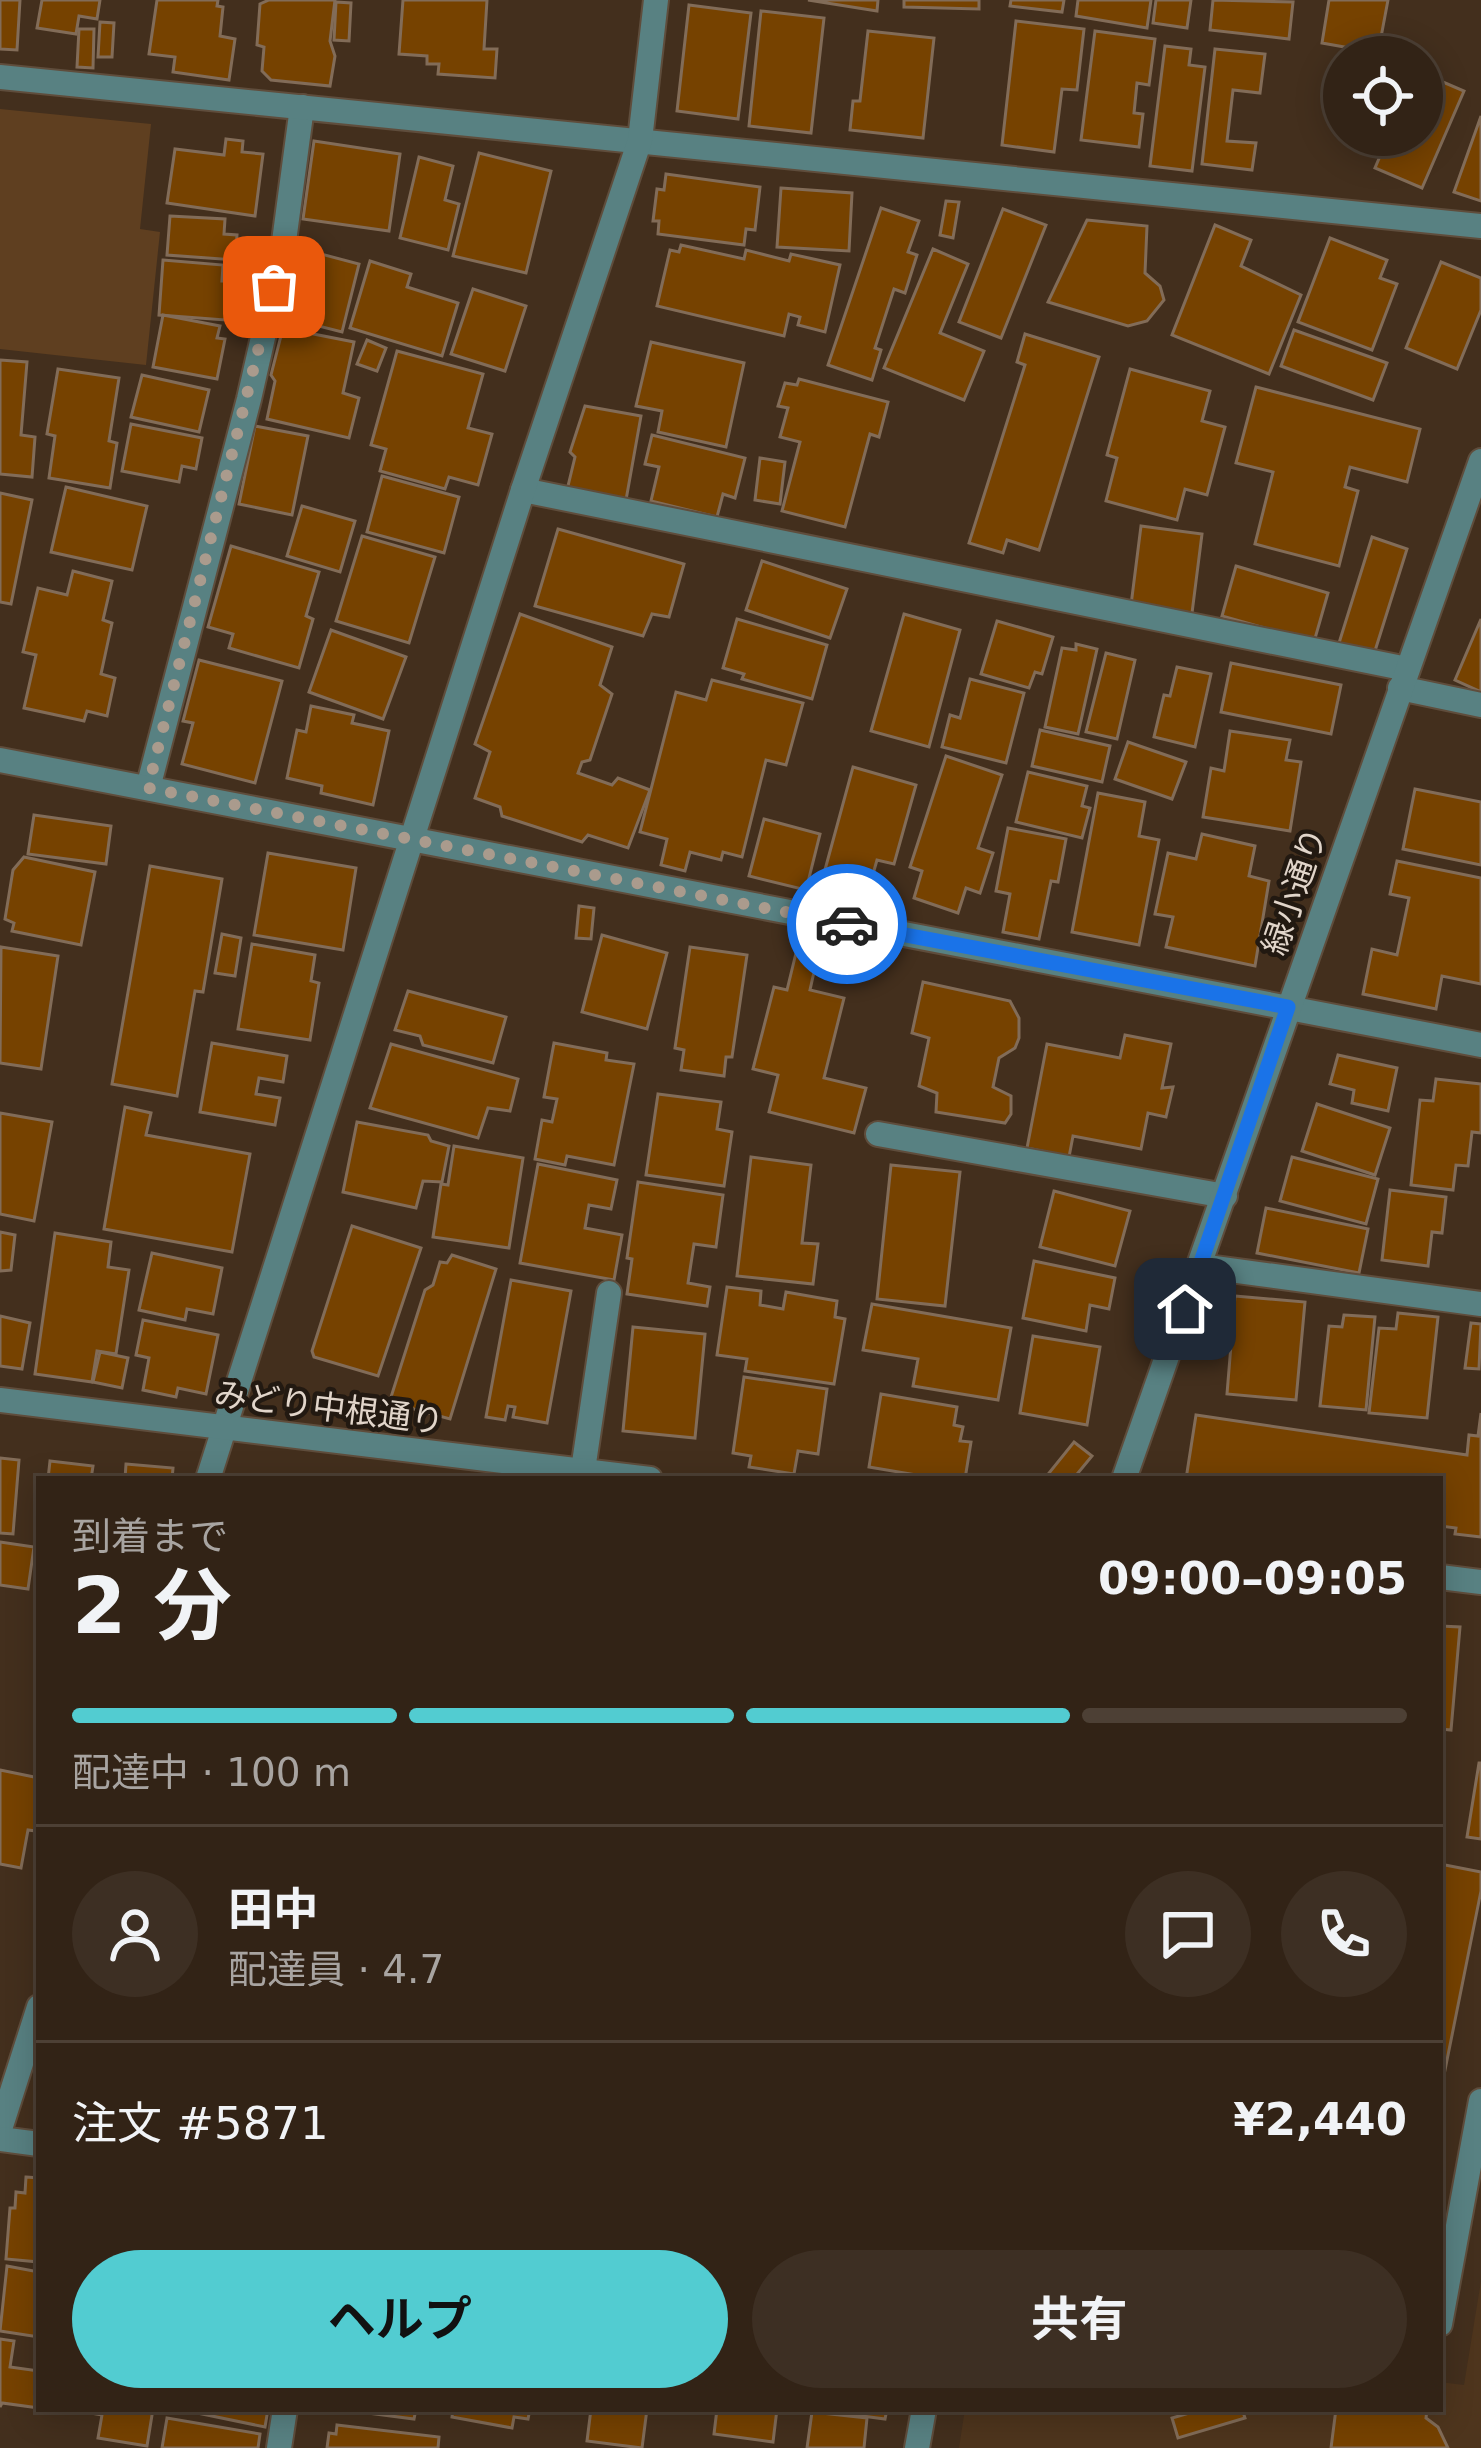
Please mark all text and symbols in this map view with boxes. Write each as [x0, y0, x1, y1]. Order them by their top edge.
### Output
map controls [1323, 36, 1443, 156]
button: locate [1323, 36, 1443, 156]
pin [223, 236, 325, 338]
icon: bag [241, 254, 307, 320]
street label: 緑小通り [1255, 822, 1334, 960]
courier [787, 864, 907, 984]
icon: car [814, 891, 880, 957]
pin [1134, 1258, 1236, 1360]
icon: home [1152, 1276, 1218, 1342]
street label: みどり中根通り [212, 1374, 446, 1441]
text: 到着まで [72, 1514, 228, 1559]
text: 09:00–09:05 [1098, 1552, 1407, 1605]
text: 2 分 [72, 1561, 231, 1651]
text: 配達中 · 100 m [72, 1750, 351, 1795]
button: person [72, 1871, 198, 1997]
button: chat [1125, 1871, 1251, 1997]
button: phone [1281, 1871, 1407, 1997]
text: 田中 [228, 1883, 318, 1936]
text: 配達員 · 4.7 [228, 1947, 444, 1992]
text: ¥2,440 [1233, 2093, 1407, 2146]
text: 注文 #5871 [72, 2097, 329, 2150]
button: ヘルプ [72, 2250, 728, 2388]
button: 共有 [752, 2250, 1407, 2388]

